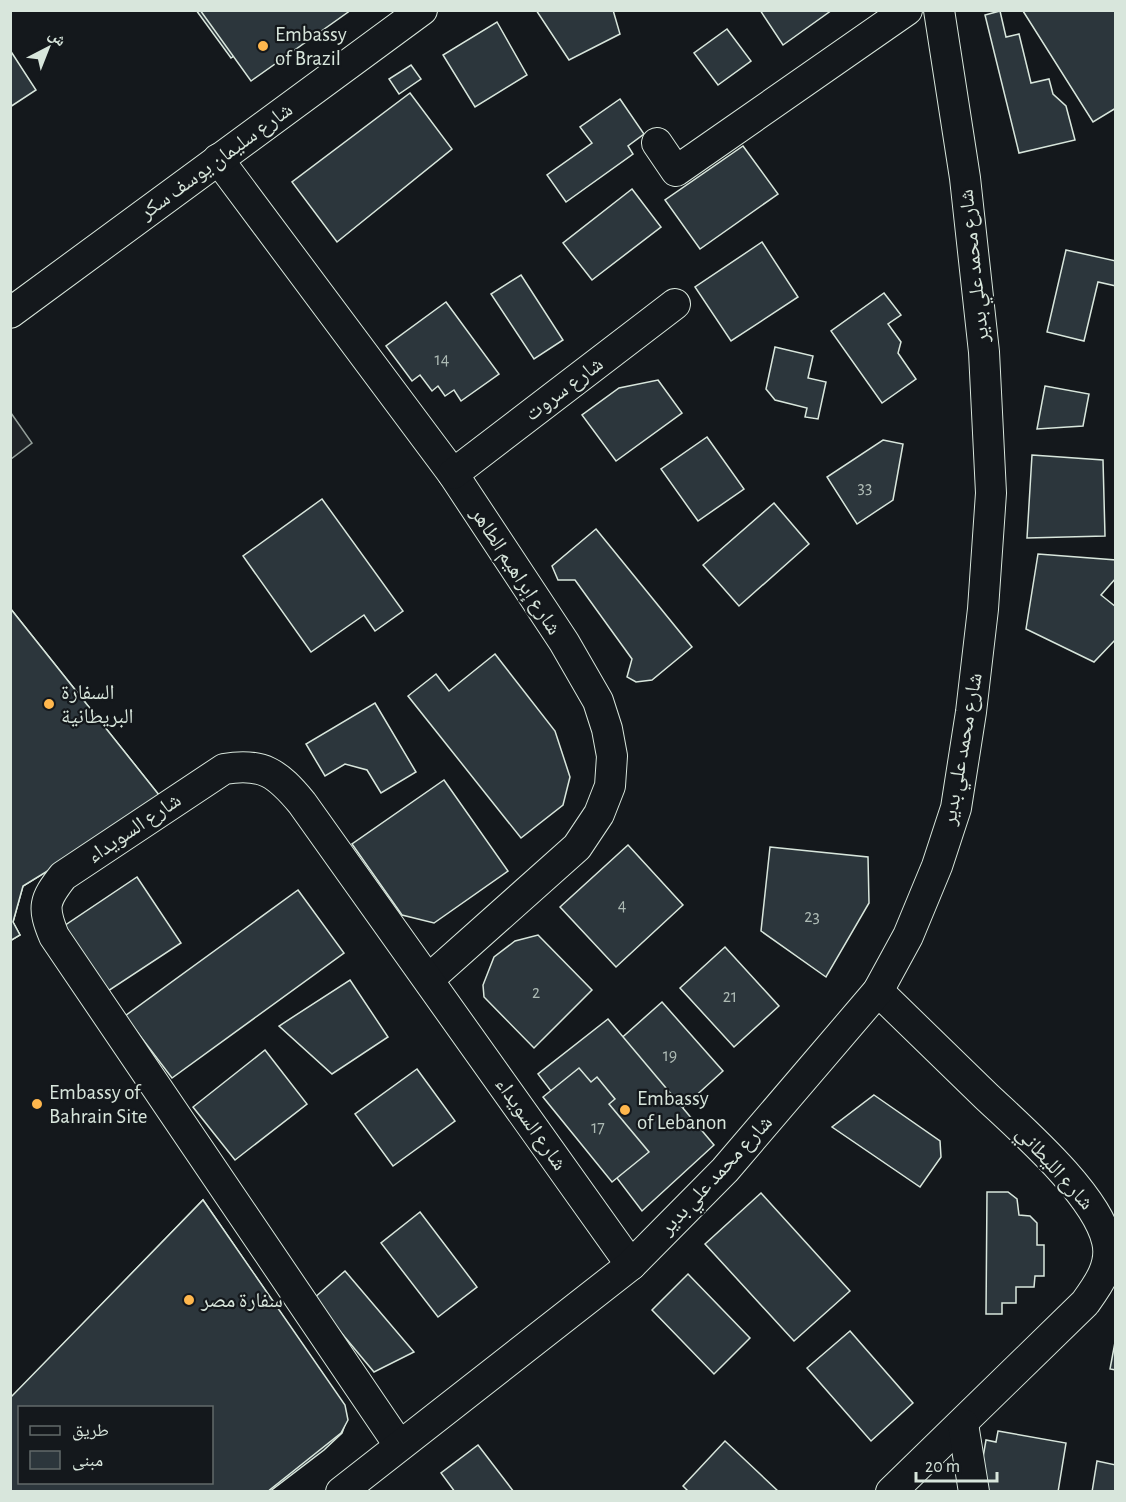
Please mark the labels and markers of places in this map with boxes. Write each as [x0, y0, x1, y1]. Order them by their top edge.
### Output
place label: Embassy of Brazil [275, 24, 347, 69]
marker: Embassy of Brazil [256, 39, 270, 53]
place label: السفارة البريطانية [61, 682, 134, 727]
marker: السفارة البريطانية [42, 697, 56, 711]
place label: Embassy of Bahrain Site [49, 1082, 147, 1127]
place label: Embassy of Lebanon [637, 1088, 727, 1133]
marker: Embassy of Bahrain Site [30, 1097, 44, 1111]
marker: Embassy of Lebanon [618, 1103, 632, 1117]
place label: سفارة مصر [200, 1290, 283, 1311]
marker: سفارة مصر [182, 1293, 196, 1307]

